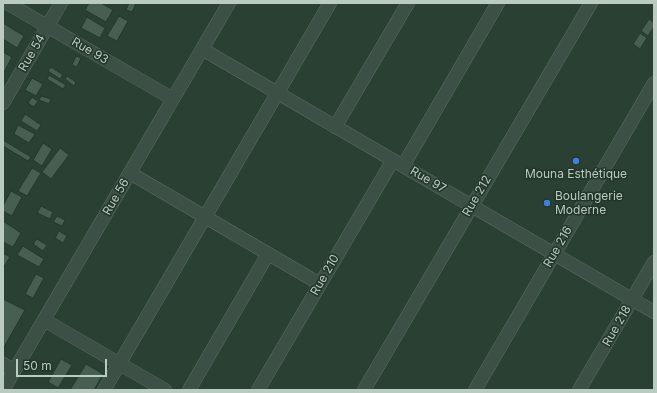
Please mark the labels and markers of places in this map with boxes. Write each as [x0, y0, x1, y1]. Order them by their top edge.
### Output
marker: Mouna Esthétique [571, 156, 581, 166]
place label: Mouna Esthétique [525, 167, 627, 181]
place label: Boulangerie Moderne [555, 189, 623, 217]
marker: Boulangerie Moderne [542, 198, 552, 208]

